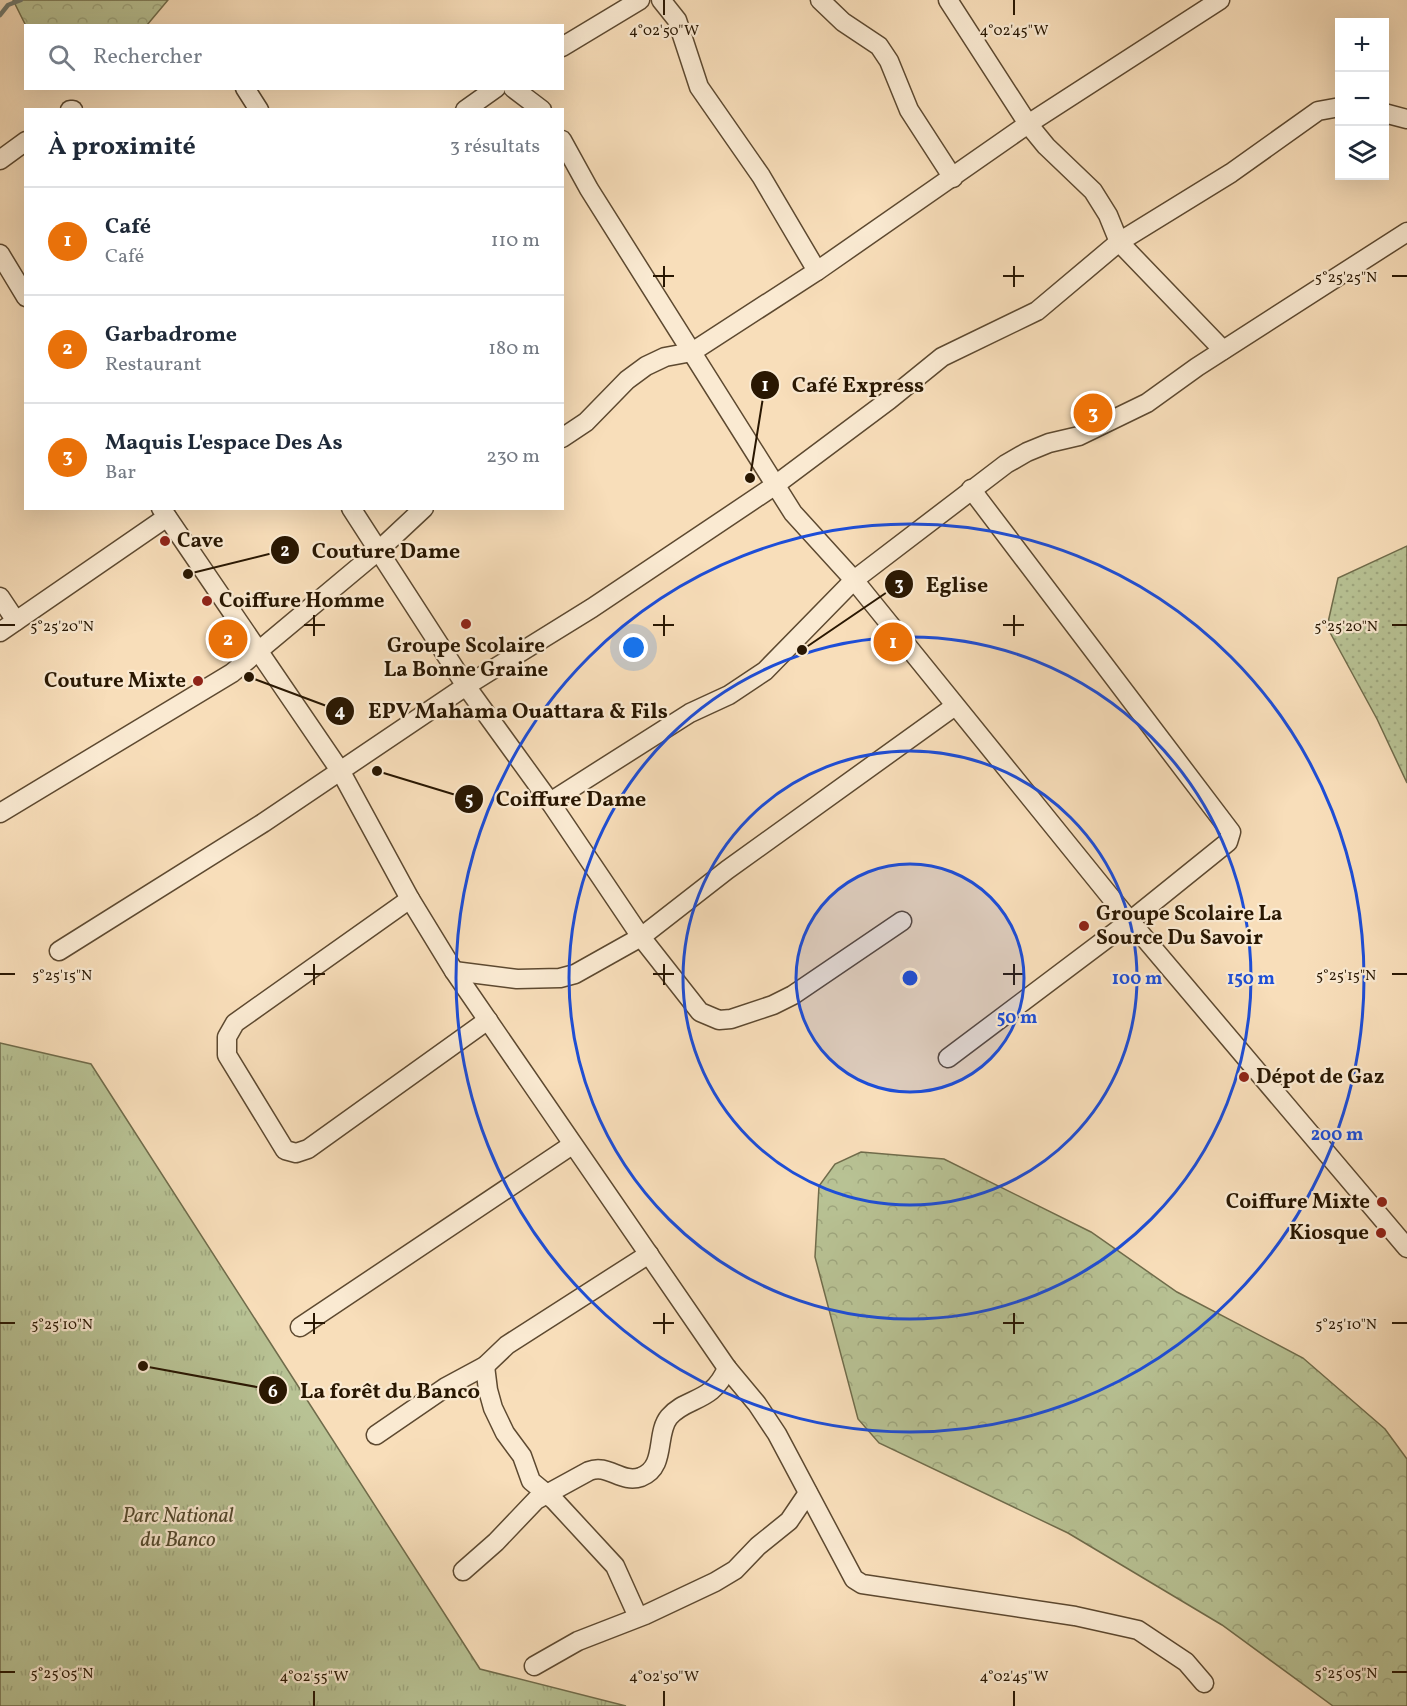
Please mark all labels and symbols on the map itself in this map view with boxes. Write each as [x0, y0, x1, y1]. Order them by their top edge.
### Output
text: 4°02'50"W [629, 21, 699, 42]
text: 4°02'45"W [979, 21, 1049, 42]
text: 5°25'25"N [1315, 268, 1377, 289]
callout: Café Express [750, 365, 937, 405]
text: Café Express [792, 371, 924, 402]
text: 1 [761, 374, 769, 399]
pin: 3 [1074, 390, 1112, 436]
place label: Cave [177, 527, 223, 556]
callout: Couture Dame [270, 530, 472, 570]
marker: Cave [158, 534, 172, 548]
text: Couture Dame [312, 537, 460, 568]
text: 2 [280, 539, 290, 564]
callout: Eglise [884, 564, 1000, 604]
text: Eglise [926, 571, 988, 602]
text: 3 [894, 573, 904, 598]
place label: Coiffure Homme [219, 587, 384, 616]
marker: Coiffure Homme [200, 594, 214, 608]
pin: 2 [208, 616, 248, 662]
text: 5°25'20"N [30, 617, 94, 638]
marker: Groupe Scolaire La Bonne Graine [459, 617, 473, 631]
text: 5°25'20"N [1314, 617, 1378, 638]
pin: 1 [874, 620, 912, 664]
place label: Groupe Scolaire La Bonne Graine [384, 632, 548, 685]
your location [619, 633, 648, 662]
place label: Couture Mixte [44, 667, 186, 696]
marker: Couture Mixte [191, 674, 205, 688]
callout: EPV Mahama Ouattara & Fils [325, 691, 680, 731]
text: EPV Mahama Ouattara & Fils [368, 697, 668, 728]
text: 4 [335, 700, 346, 725]
callout: Coiffure Dame [454, 779, 659, 819]
text: Coiffure Dame [496, 785, 646, 816]
text: 5 [465, 788, 473, 813]
place label: Groupe Scolaire La Source Du Savoir [1096, 900, 1282, 953]
marker: Groupe Scolaire La Source Du Savoir [1077, 919, 1091, 933]
text: 5°25'15"N [32, 966, 92, 987]
text: 5°25'15"N [1316, 966, 1376, 987]
text: 100 m [1112, 967, 1162, 992]
text: 150 m [1227, 967, 1275, 992]
centre of rings [900, 968, 920, 988]
text: 50 m [997, 1006, 1037, 1031]
place label: Dépot de Gaz [1256, 1063, 1385, 1092]
marker: Dépot de Gaz [1237, 1070, 1251, 1084]
text: 200 m [1311, 1123, 1363, 1148]
place label: Coiffure Mixte [1226, 1188, 1370, 1217]
marker: Coiffure Mixte [1375, 1195, 1389, 1209]
place label: Kiosque [1289, 1219, 1369, 1248]
marker: Kiosque [1374, 1226, 1388, 1240]
text: 5°25'10"N [31, 1315, 93, 1336]
text: 5°25'10"N [1315, 1315, 1377, 1336]
callout: La forêt du Banco [258, 1370, 492, 1410]
text: La forêt du Banco [300, 1377, 480, 1408]
text: 6 [268, 1380, 278, 1405]
park label: Parc National du Banco [122, 1502, 234, 1555]
text: 5°25'05"N [31, 1664, 93, 1685]
text: 5°25'05"N [1315, 1664, 1377, 1685]
text: 4°02'55"W [280, 1667, 348, 1688]
text: 4°02'50"W [629, 1667, 699, 1688]
text: 4°02'45"W [979, 1667, 1049, 1688]

